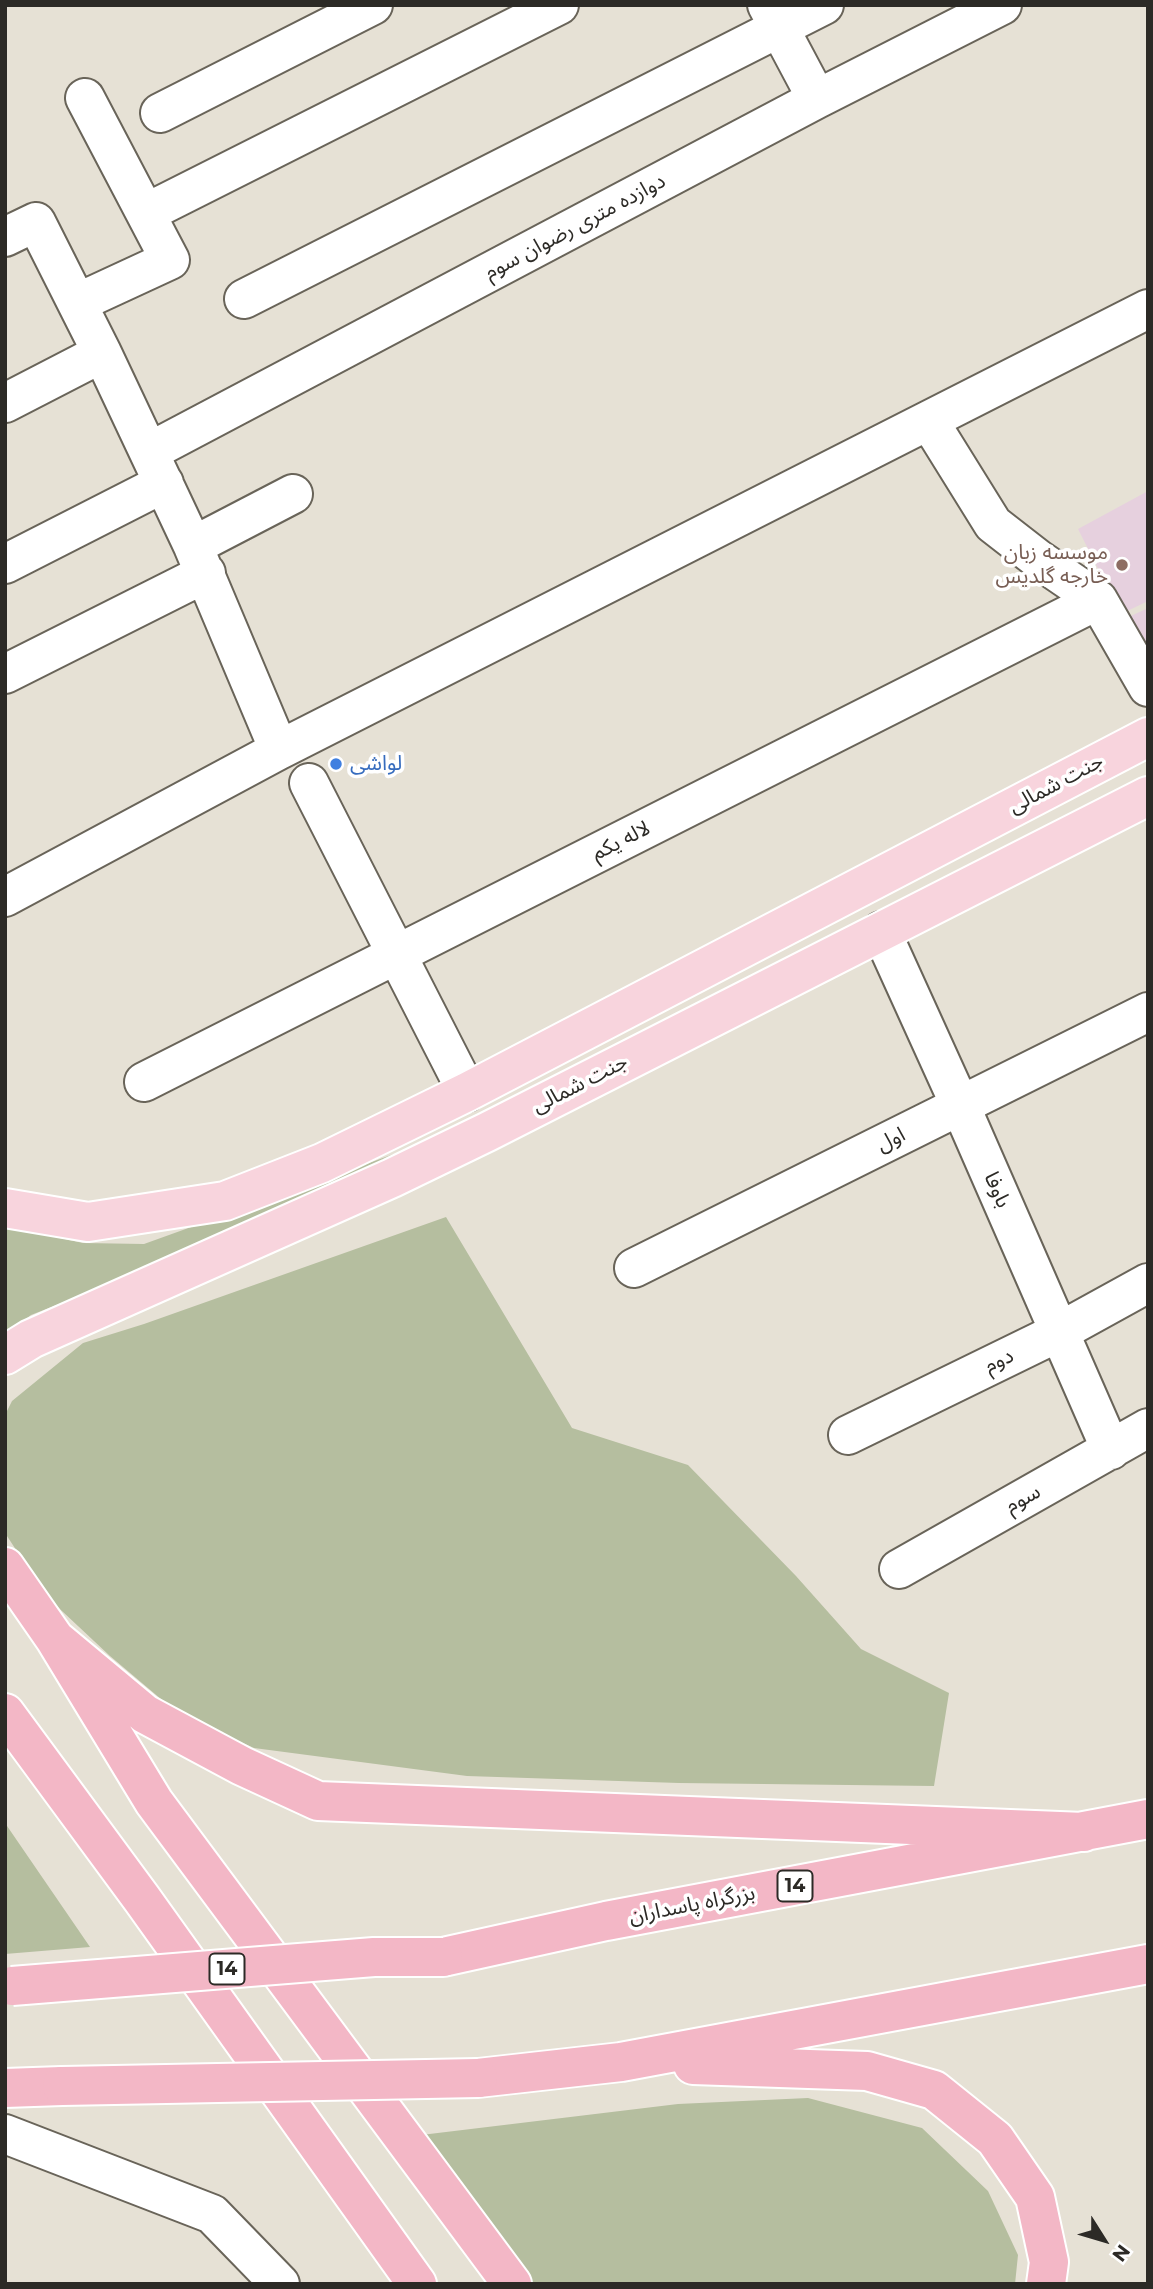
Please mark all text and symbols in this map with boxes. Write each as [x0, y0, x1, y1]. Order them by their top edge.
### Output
street label: دوازده متری رضوان سوم [480, 169, 670, 285]
place label: موسسه زبان خارجه گلدیس [996, 540, 1108, 590]
marker: موسسه زبان خارجه گلدیس [1114, 557, 1130, 573]
street label: جنت شمالی [1004, 749, 1108, 819]
place label: لواشی [350, 751, 402, 777]
marker: لواشی [328, 756, 344, 772]
street label: لاله یکم [588, 816, 654, 866]
street label: جنت شمالی [528, 1049, 632, 1119]
street label: اول [872, 1122, 910, 1158]
street label: باوفا [978, 1168, 1016, 1212]
street label: دوم [980, 1343, 1018, 1379]
street label: سوم [1001, 1479, 1045, 1519]
road number: 14 [778, 1870, 812, 1902]
street label: بزرگراه پاسداران [627, 1880, 757, 1930]
road number: 14 [210, 1954, 244, 1984]
north arrow [1069, 2205, 1139, 2275]
text: N [1107, 2240, 1135, 2266]

